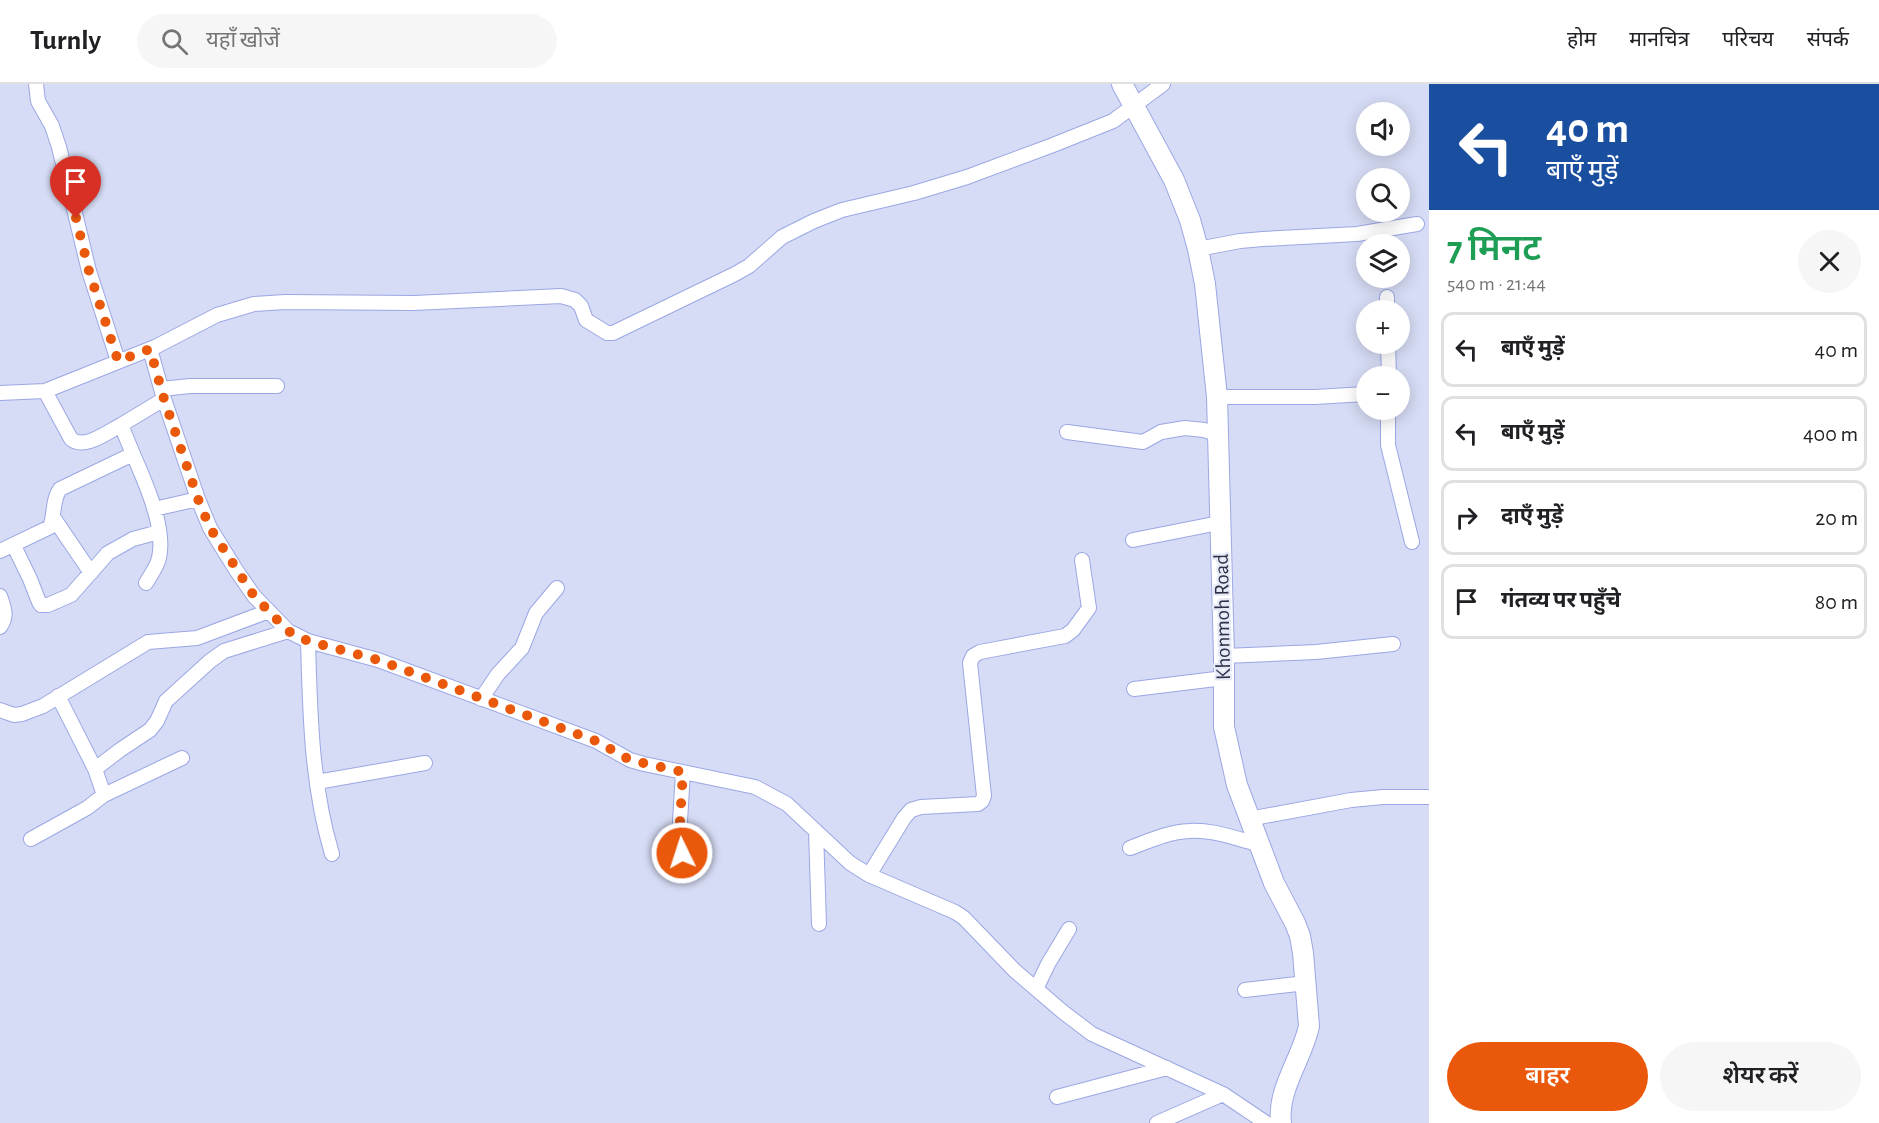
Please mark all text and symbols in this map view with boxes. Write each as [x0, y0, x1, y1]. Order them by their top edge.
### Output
search box [137, 14, 557, 68]
icon: search [158, 25, 191, 58]
text: Turnly [30, 27, 101, 55]
text: यहाँ खोजें [206, 29, 280, 51]
text: होम [1567, 29, 1596, 50]
text: मानचित्र [1629, 29, 1689, 50]
text: परिचय [1722, 29, 1774, 50]
text: संपर्क [1807, 29, 1849, 50]
map controls [1356, 102, 1410, 420]
button: sound [1356, 102, 1410, 156]
icon: left [1447, 108, 1525, 186]
text: 40 m [1546, 108, 1629, 150]
pin [50, 156, 101, 218]
text: बाएँ मुड़ें [1546, 157, 1618, 184]
icon: arrive [59, 165, 92, 198]
button: search [1356, 168, 1410, 222]
button: close [1798, 230, 1861, 293]
text: 7 मिनट [1447, 231, 1541, 267]
button: layers [1356, 234, 1410, 288]
text: 540 m · 21:44 [1447, 274, 1546, 294]
button: + [1356, 300, 1410, 354]
icon: left [1450, 333, 1483, 366]
text: बाएँ मुड़ें [1501, 337, 1565, 359]
text: 40 m [1815, 339, 1858, 361]
button: − [1356, 366, 1410, 420]
icon: left [1450, 417, 1483, 450]
text: बाएँ मुड़ें [1501, 421, 1565, 443]
text: 400 m [1803, 423, 1858, 445]
icon: right [1450, 501, 1483, 534]
text: दाएँ मुड़ें [1501, 505, 1563, 527]
text: 20 m [1815, 507, 1858, 529]
street label: Khonmoh Road [1211, 554, 1234, 680]
icon: arrive [1450, 585, 1483, 618]
text: गंतव्य पर पहुँचे [1501, 589, 1621, 611]
text: 80 m [1815, 591, 1858, 613]
position arrow [650, 821, 714, 885]
button: बाहर [1447, 1042, 1648, 1111]
button: शेयर करें [1660, 1042, 1861, 1111]

